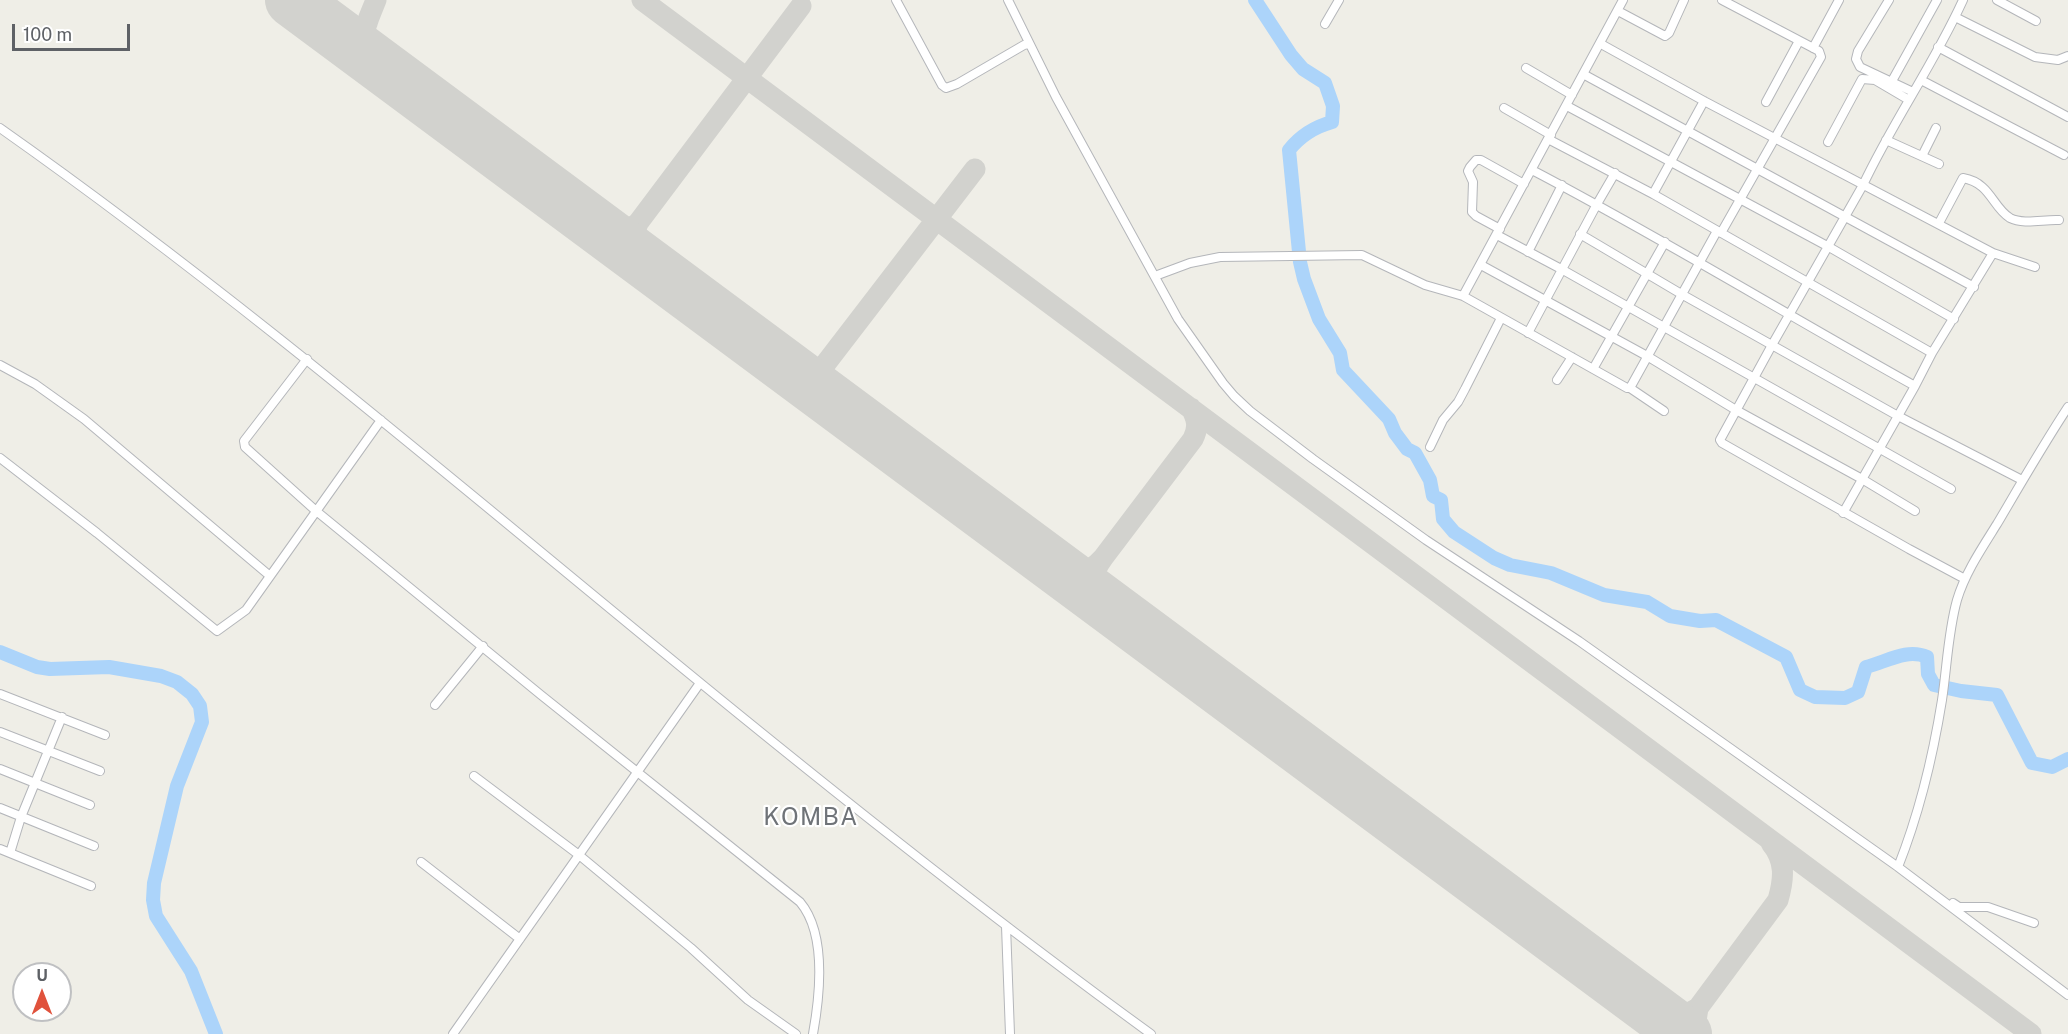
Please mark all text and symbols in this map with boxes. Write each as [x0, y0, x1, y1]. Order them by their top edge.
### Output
scale bar [15, 12, 134, 50]
text: 100 m [23, 24, 72, 45]
district label: KOMBA [763, 804, 859, 832]
north arrow [12, 962, 72, 1022]
text: U [36, 966, 48, 985]

